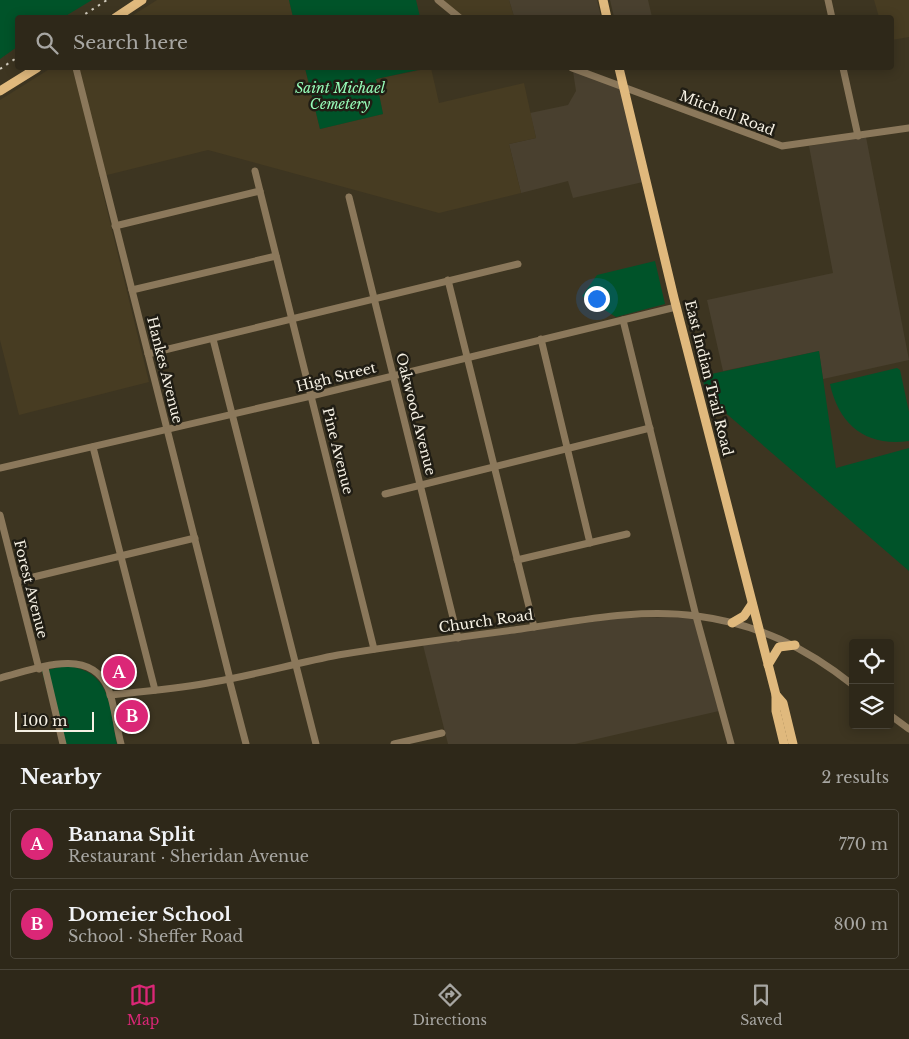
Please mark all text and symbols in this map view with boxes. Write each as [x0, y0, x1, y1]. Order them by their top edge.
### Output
search box [15, 15, 894, 70]
icon: search [33, 29, 61, 57]
text: Search here [73, 31, 188, 54]
park label: Saint Michael Cemetery [295, 79, 386, 113]
street label: Mitchell Road [677, 87, 778, 140]
your location [584, 286, 610, 312]
street label: East Indian Trail Road [681, 298, 737, 458]
street label: Hankes Avenue [143, 315, 187, 425]
street label: Oakwood Avenue [392, 351, 440, 477]
street label: High Street [294, 358, 379, 396]
street label: Pine Avenue [319, 406, 357, 496]
street label: Forest Avenue [10, 538, 52, 640]
street label: Church Road [438, 605, 535, 637]
map controls [849, 639, 894, 729]
button: locate [849, 639, 894, 684]
pin: A [103, 653, 135, 691]
button: layers [849, 684, 894, 729]
pin: B [116, 697, 148, 735]
scale bar [15, 709, 94, 732]
text: 100 m [22, 712, 67, 730]
text: Nearby [20, 764, 101, 790]
text: 2 results [821, 767, 889, 787]
text: Banana Split [68, 823, 195, 846]
text: A [31, 834, 43, 854]
text: 770 m [839, 834, 888, 854]
text: Restaurant · Sheridan Avenue [68, 846, 309, 866]
text: Domeier School [68, 903, 231, 926]
text: B [31, 914, 43, 934]
text: 800 m [834, 914, 888, 934]
text: School · Sheffer Road [68, 926, 243, 946]
tab: Map [127, 981, 159, 1029]
tab: Directions [412, 981, 487, 1029]
tab: Saved [740, 981, 782, 1029]

